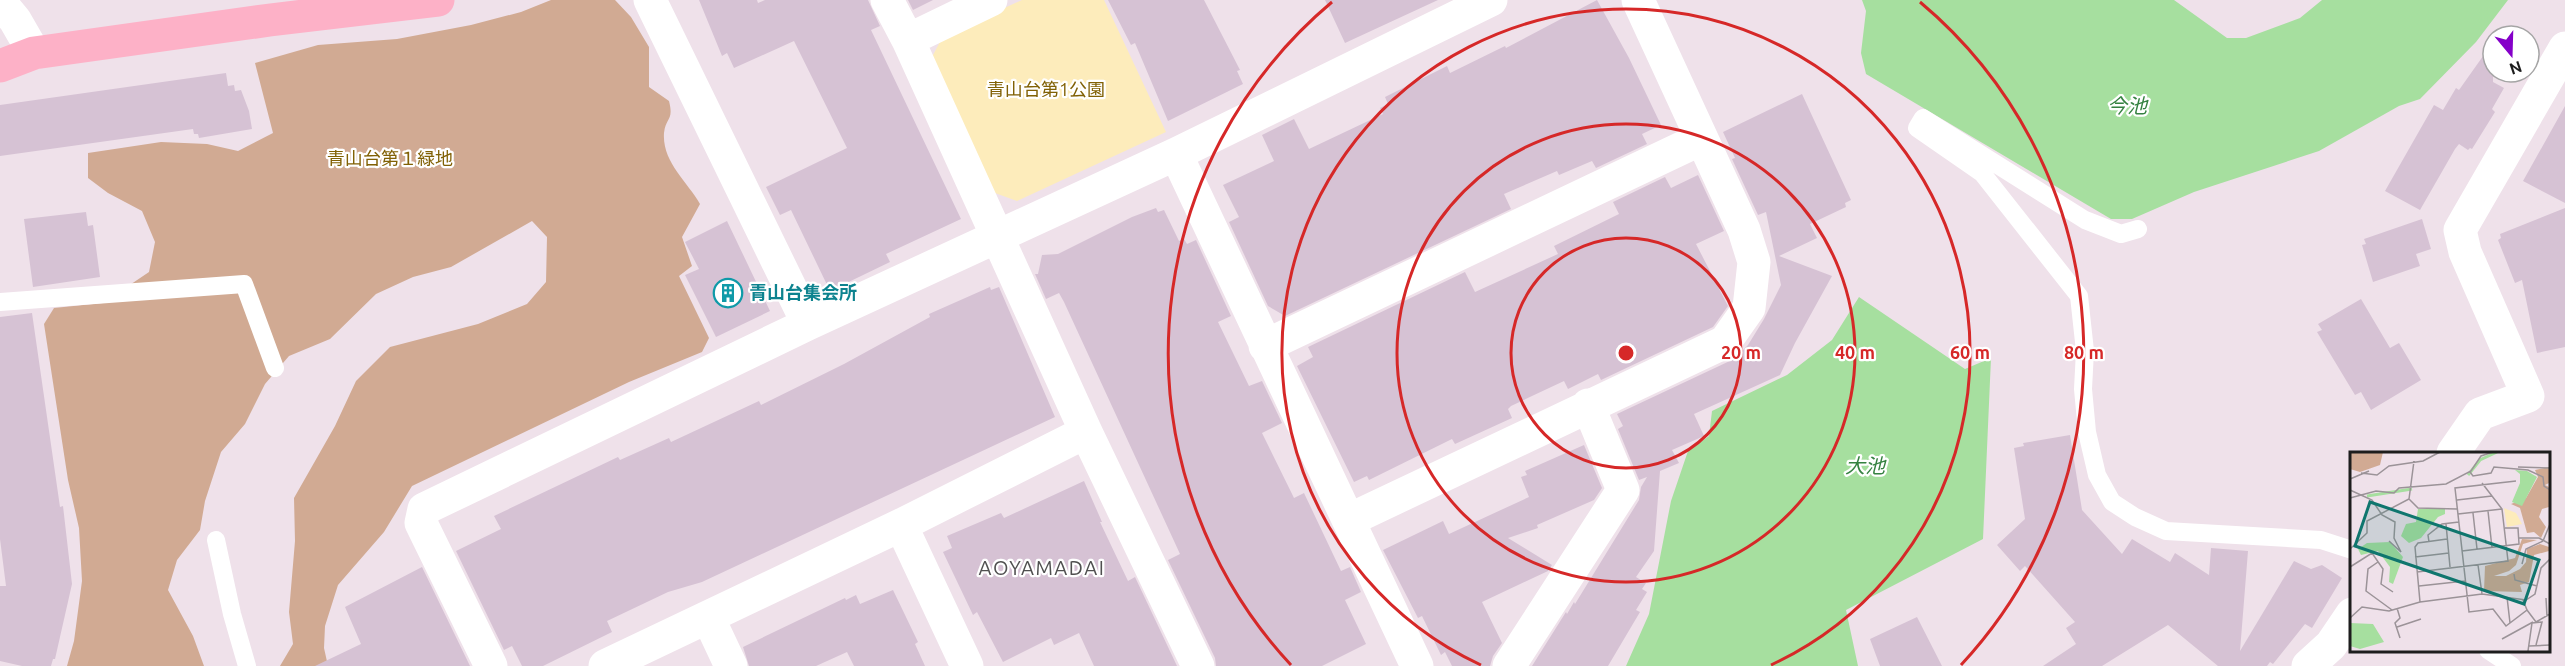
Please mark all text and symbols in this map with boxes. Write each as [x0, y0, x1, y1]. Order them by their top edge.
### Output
north arrow [2481, 24, 2541, 84]
text: N [2507, 58, 2524, 79]
park label: 青山台第1公園 [987, 79, 1105, 99]
water label: 今池 [2107, 94, 2149, 117]
park label: 青山台第１緑地 [327, 148, 453, 168]
building icon: 青山台集会所 [712, 277, 744, 309]
place label: 青山台集会所 [749, 282, 857, 302]
text: 20 m [1721, 342, 1761, 362]
text: 40 m [1835, 342, 1875, 362]
text: 60 m [1950, 342, 1990, 362]
text: 80 m [2064, 342, 2104, 362]
centre of rings [1616, 343, 1636, 363]
inset map [2350, 452, 2550, 651]
water label: 大池 [1845, 454, 1887, 477]
district label: AOYAMADAI [979, 556, 1105, 579]

